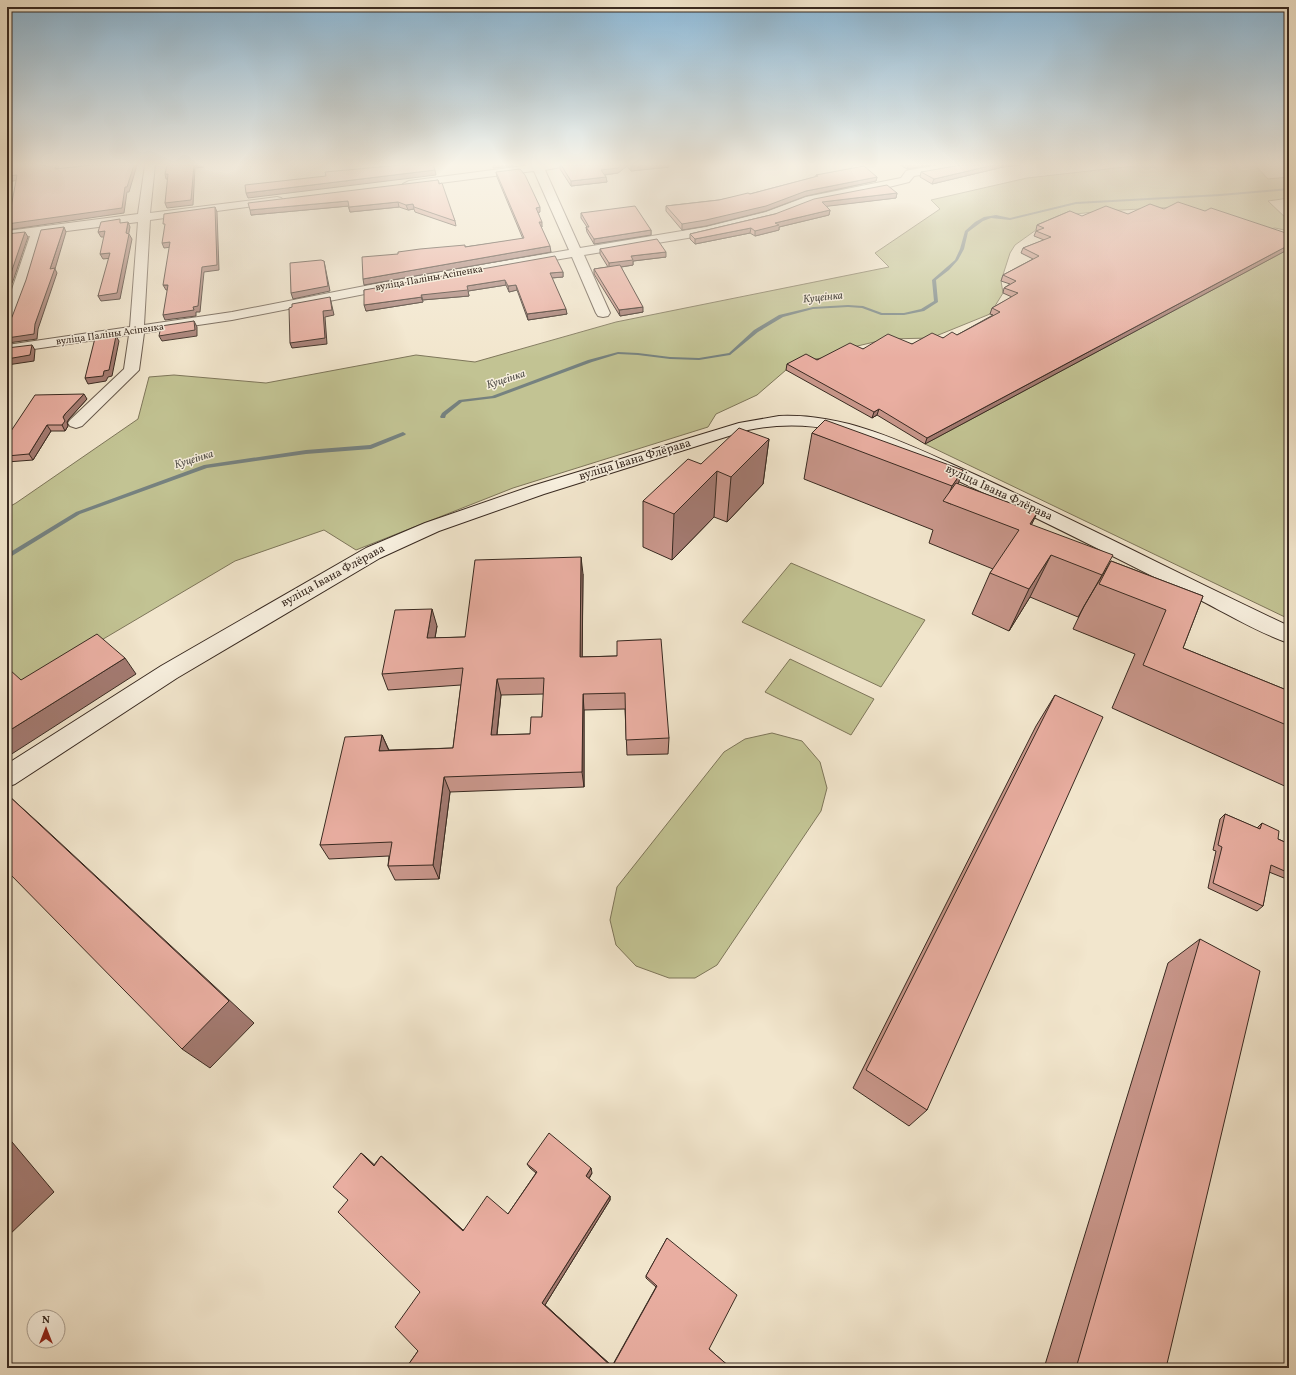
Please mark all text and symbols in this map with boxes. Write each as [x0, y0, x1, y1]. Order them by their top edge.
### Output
street label: вуліца Паліны Асіпенка [374, 262, 484, 294]
water label: Куцеінка [802, 288, 844, 308]
street label: вуліца Паліны Асіпенка [55, 319, 165, 348]
water label: Куцеінка [485, 367, 527, 393]
street label: вуліца Івана Флёрава [577, 435, 693, 485]
water label: Куцеінка [173, 447, 215, 473]
street label: вуліца Івана Флёрава [943, 461, 1055, 525]
street label: вуліца Івана Флёрава [278, 541, 388, 611]
north arrow [26, 1309, 66, 1349]
text: N [42, 1313, 50, 1328]

